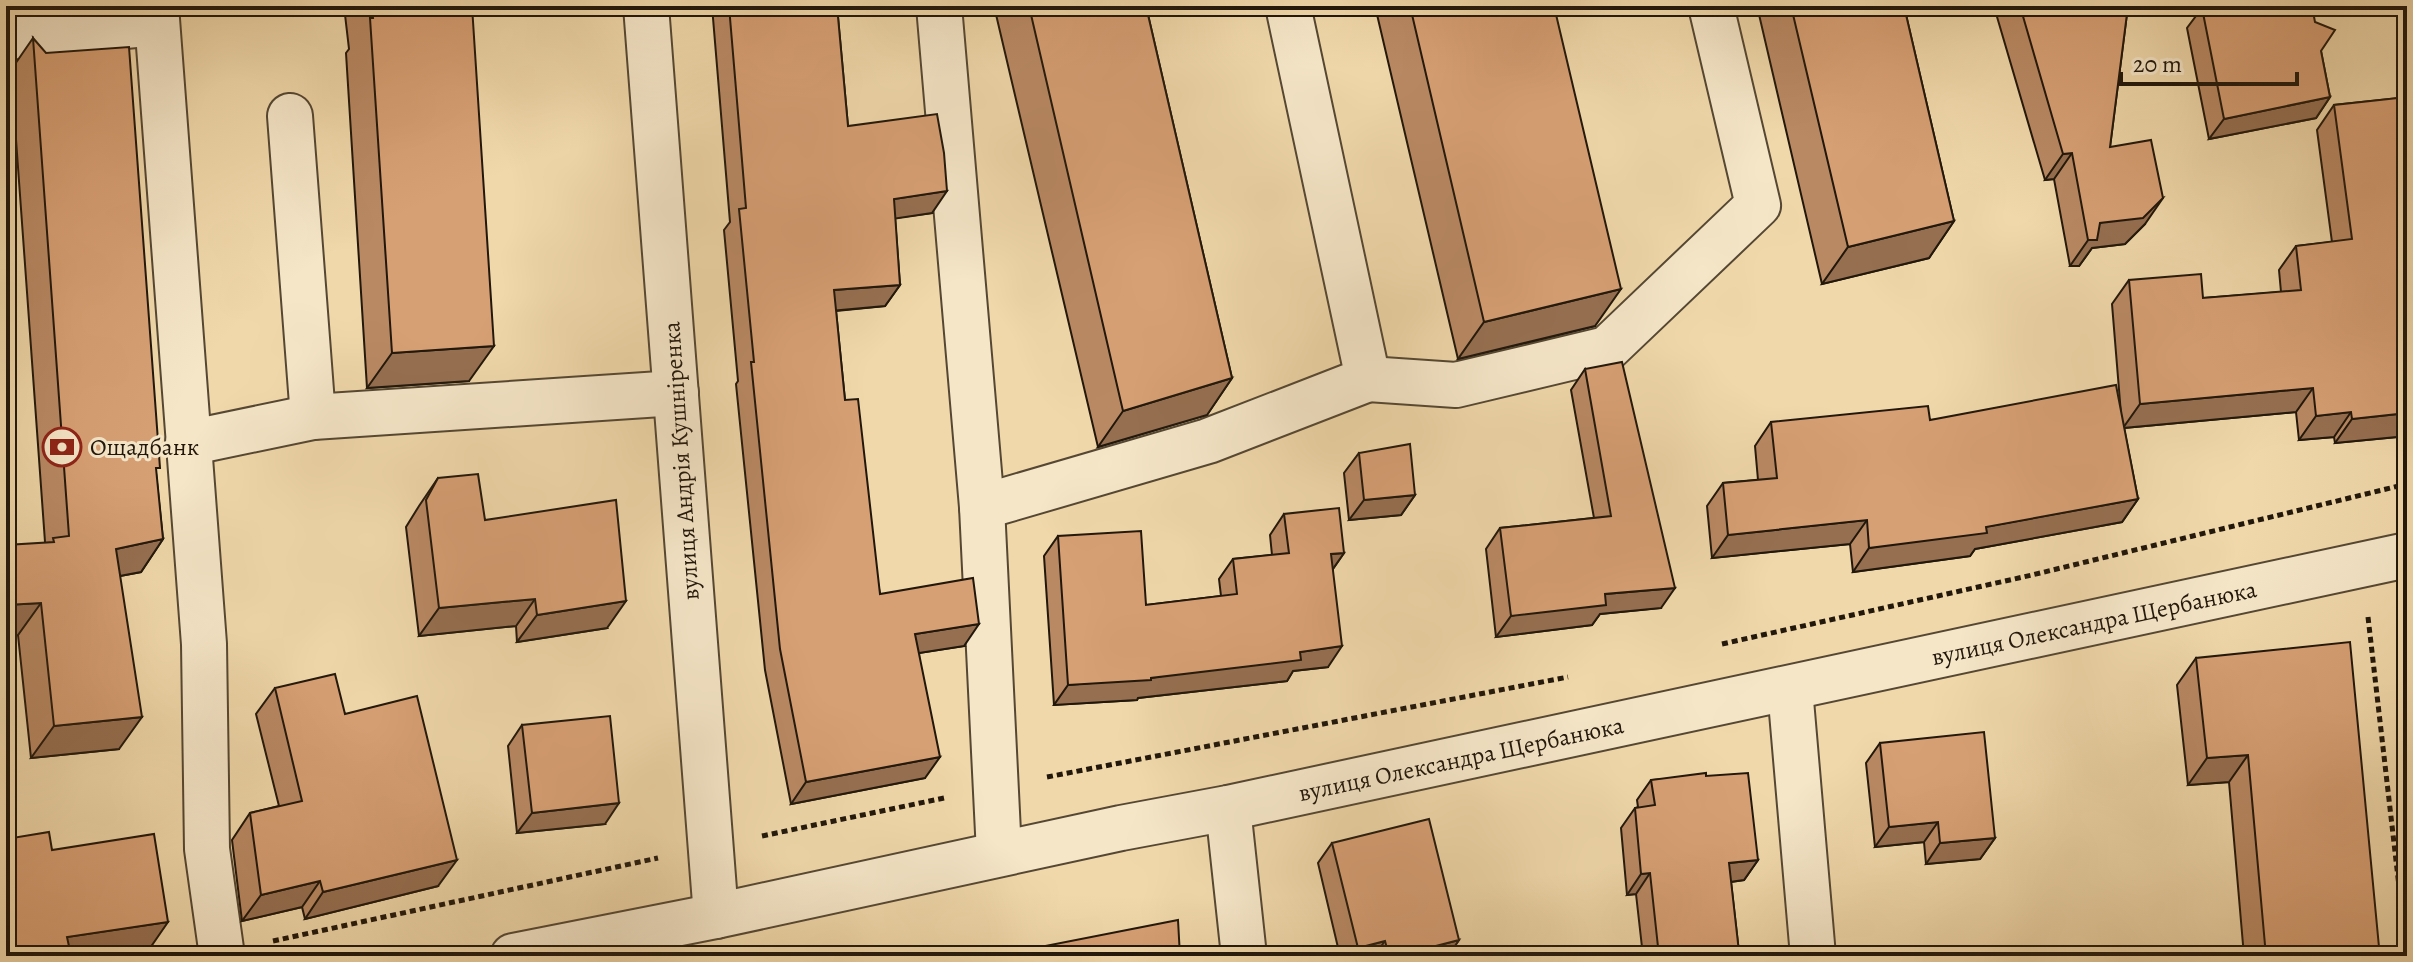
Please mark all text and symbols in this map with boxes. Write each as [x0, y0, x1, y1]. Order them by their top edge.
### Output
scale bar [2121, 36, 2297, 86]
text: 20 m [2133, 48, 2182, 80]
street label: вулиця Андрія Кушніренка [655, 321, 707, 601]
bank icon: Ощадбанк [41, 426, 83, 468]
place label: Ощадбанк [90, 431, 199, 463]
street label: вулиця Олександра Щербанюка [1929, 573, 2259, 673]
street label: вулиця Олександра Щербанюка [1296, 709, 1626, 809]

